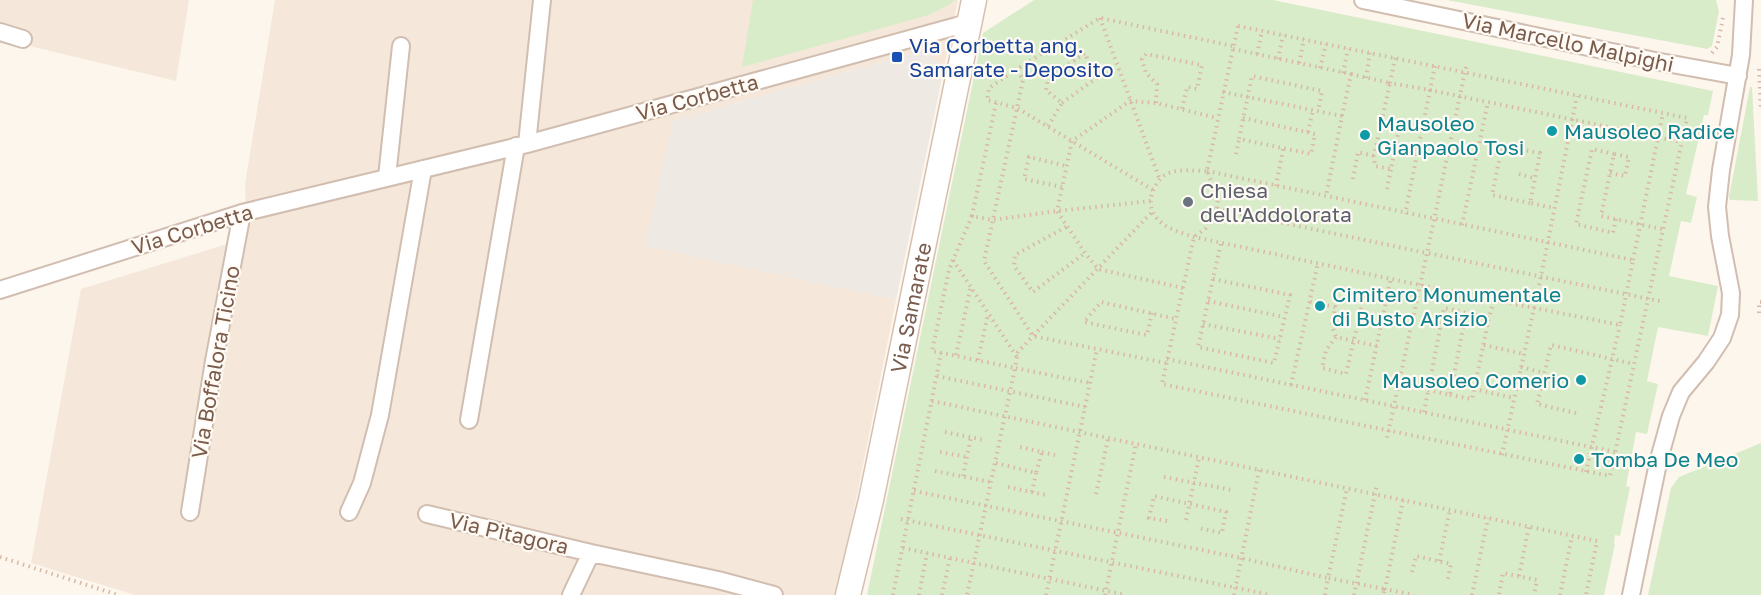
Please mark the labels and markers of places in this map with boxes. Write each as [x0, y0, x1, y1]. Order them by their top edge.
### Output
place label: Via Corbetta ang. Samarate - Deposito [909, 32, 1114, 82]
marker: Via Corbetta ang. Samarate - Deposito [890, 50, 904, 64]
place label: Mausoleo Gianpaolo Tosi [1377, 110, 1524, 160]
place label: Mausoleo Radice [1564, 118, 1735, 144]
marker: Mausoleo Radice [1545, 124, 1559, 138]
marker: Mausoleo Gianpaolo Tosi [1358, 128, 1372, 142]
place label: Chiesa dell'Addolorata [1200, 177, 1352, 227]
marker: Chiesa dell'Addolorata [1181, 195, 1195, 209]
place label: Cimitero Monumentale di Busto Arsizio [1332, 281, 1561, 331]
marker: Cimitero Monumentale di Busto Arsizio [1313, 299, 1327, 313]
place label: Mausoleo Comerio [1382, 367, 1569, 393]
marker: Mausoleo Comerio [1574, 373, 1588, 387]
place label: Tomba De Meo [1591, 446, 1738, 472]
marker: Tomba De Meo [1572, 452, 1586, 466]

